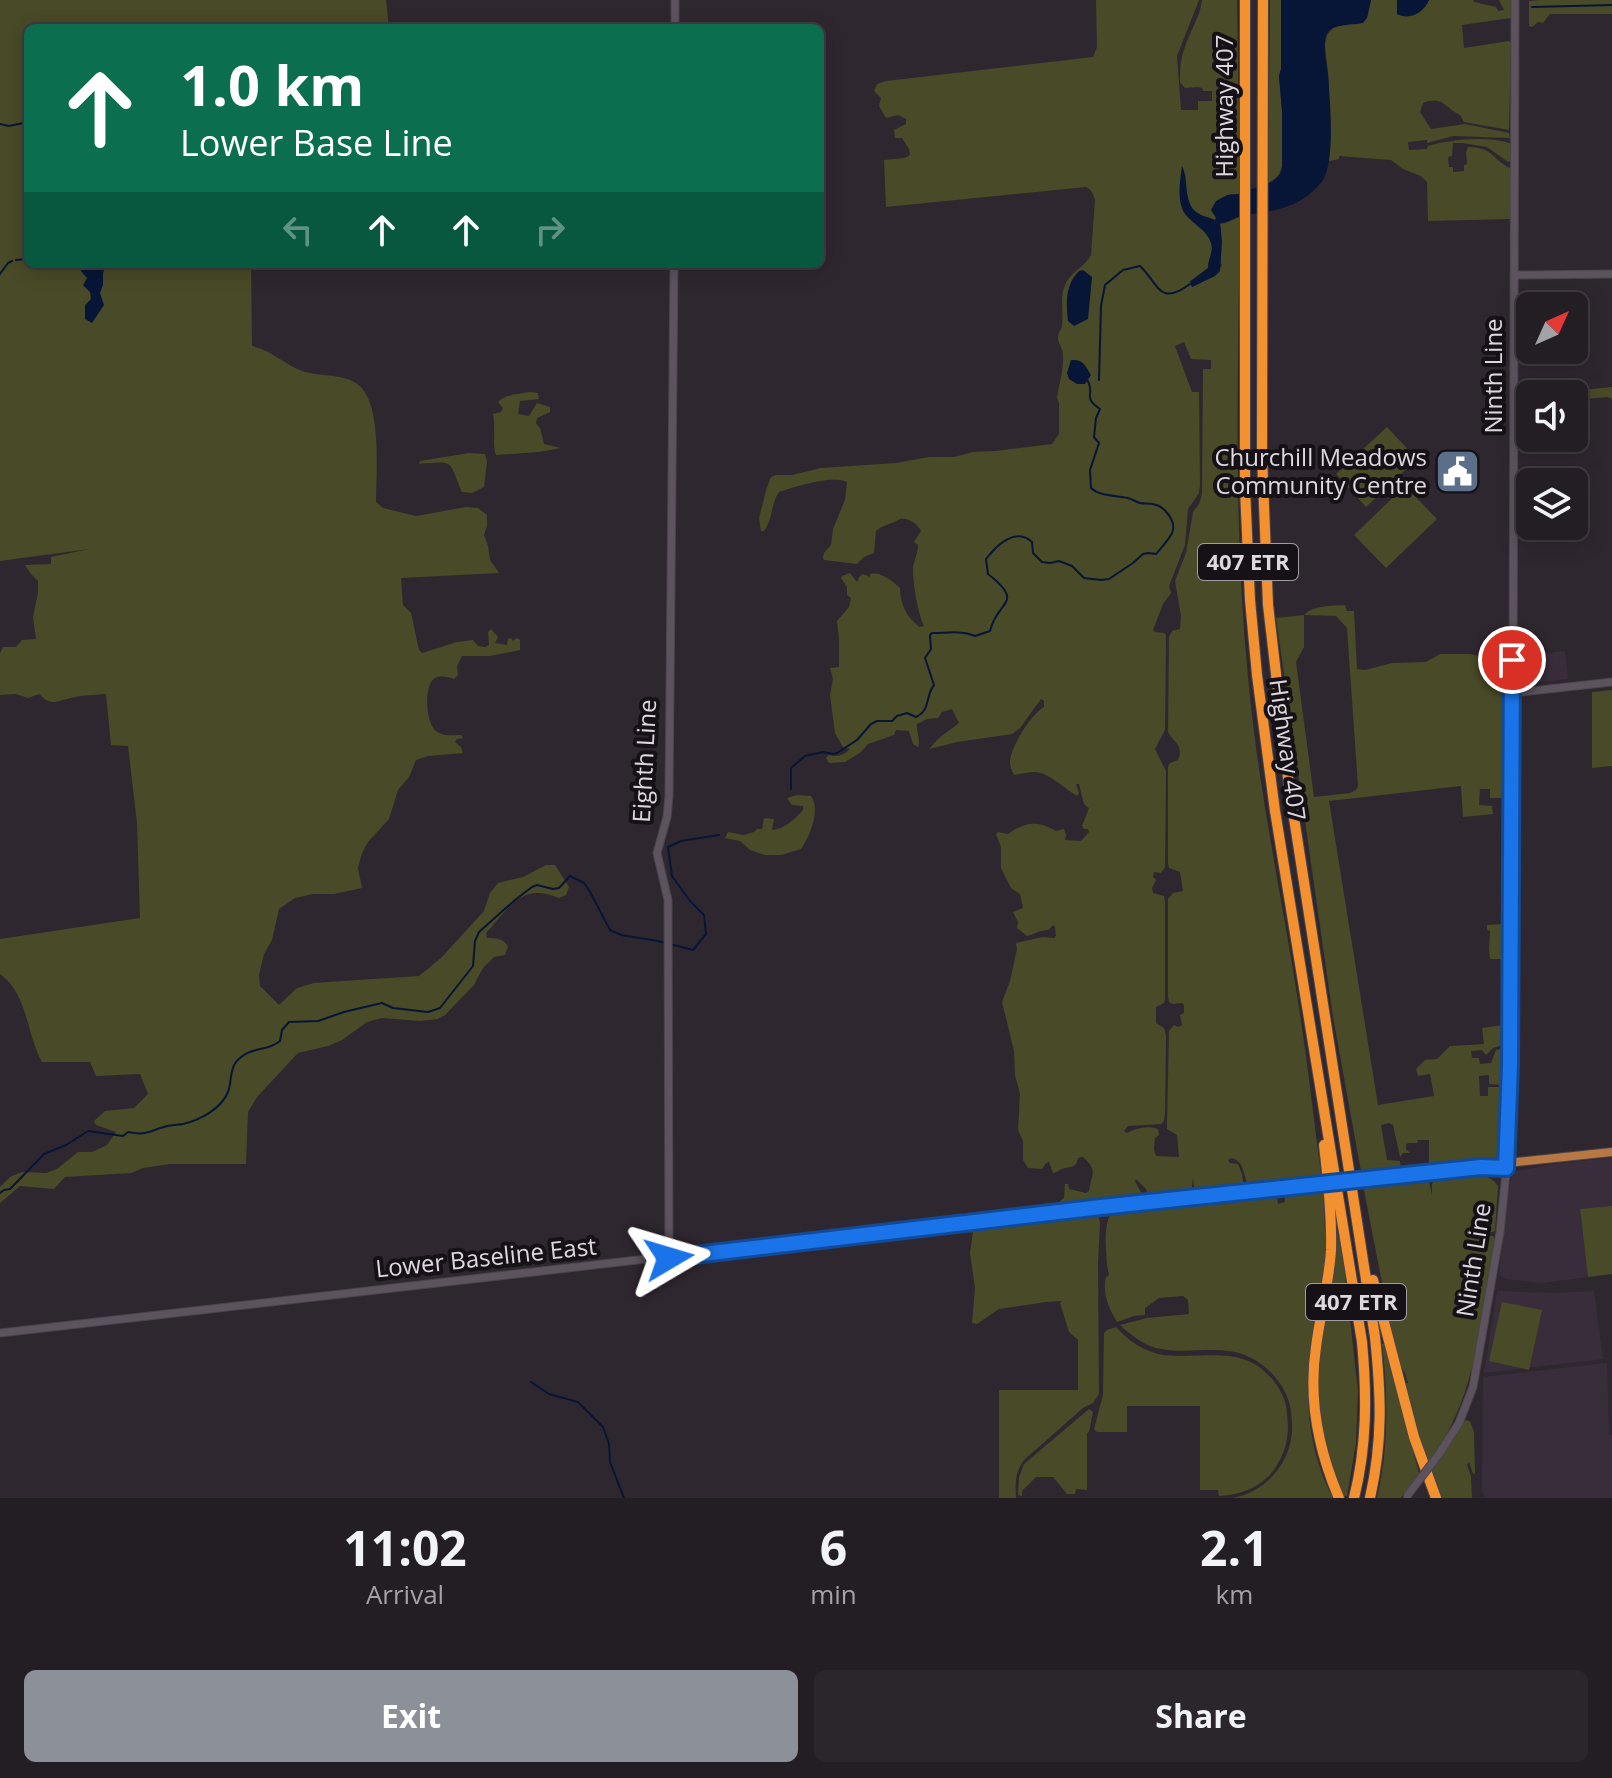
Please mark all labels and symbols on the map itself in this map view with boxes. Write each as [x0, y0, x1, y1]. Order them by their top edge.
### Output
street label: Highway 407 [1207, 35, 1240, 177]
north arrow [1516, 292, 1588, 364]
street label: Ninth Line [1476, 318, 1509, 434]
place label: Churchill Meadows Community Centre [1214, 440, 1427, 501]
public building icon: Churchill Meadows Community Centre [1434, 448, 1482, 496]
road number: 407 ETR [1198, 544, 1298, 580]
pin [1478, 626, 1546, 694]
street label: Highway 407 [1262, 677, 1315, 823]
street label: Eighth Line [624, 698, 663, 823]
street label: Ninth Line [1447, 1200, 1498, 1319]
position arrow [627, 1216, 711, 1300]
street label: Lower Baseline East [374, 1228, 598, 1285]
road number: 407 ETR [1306, 1284, 1406, 1320]

